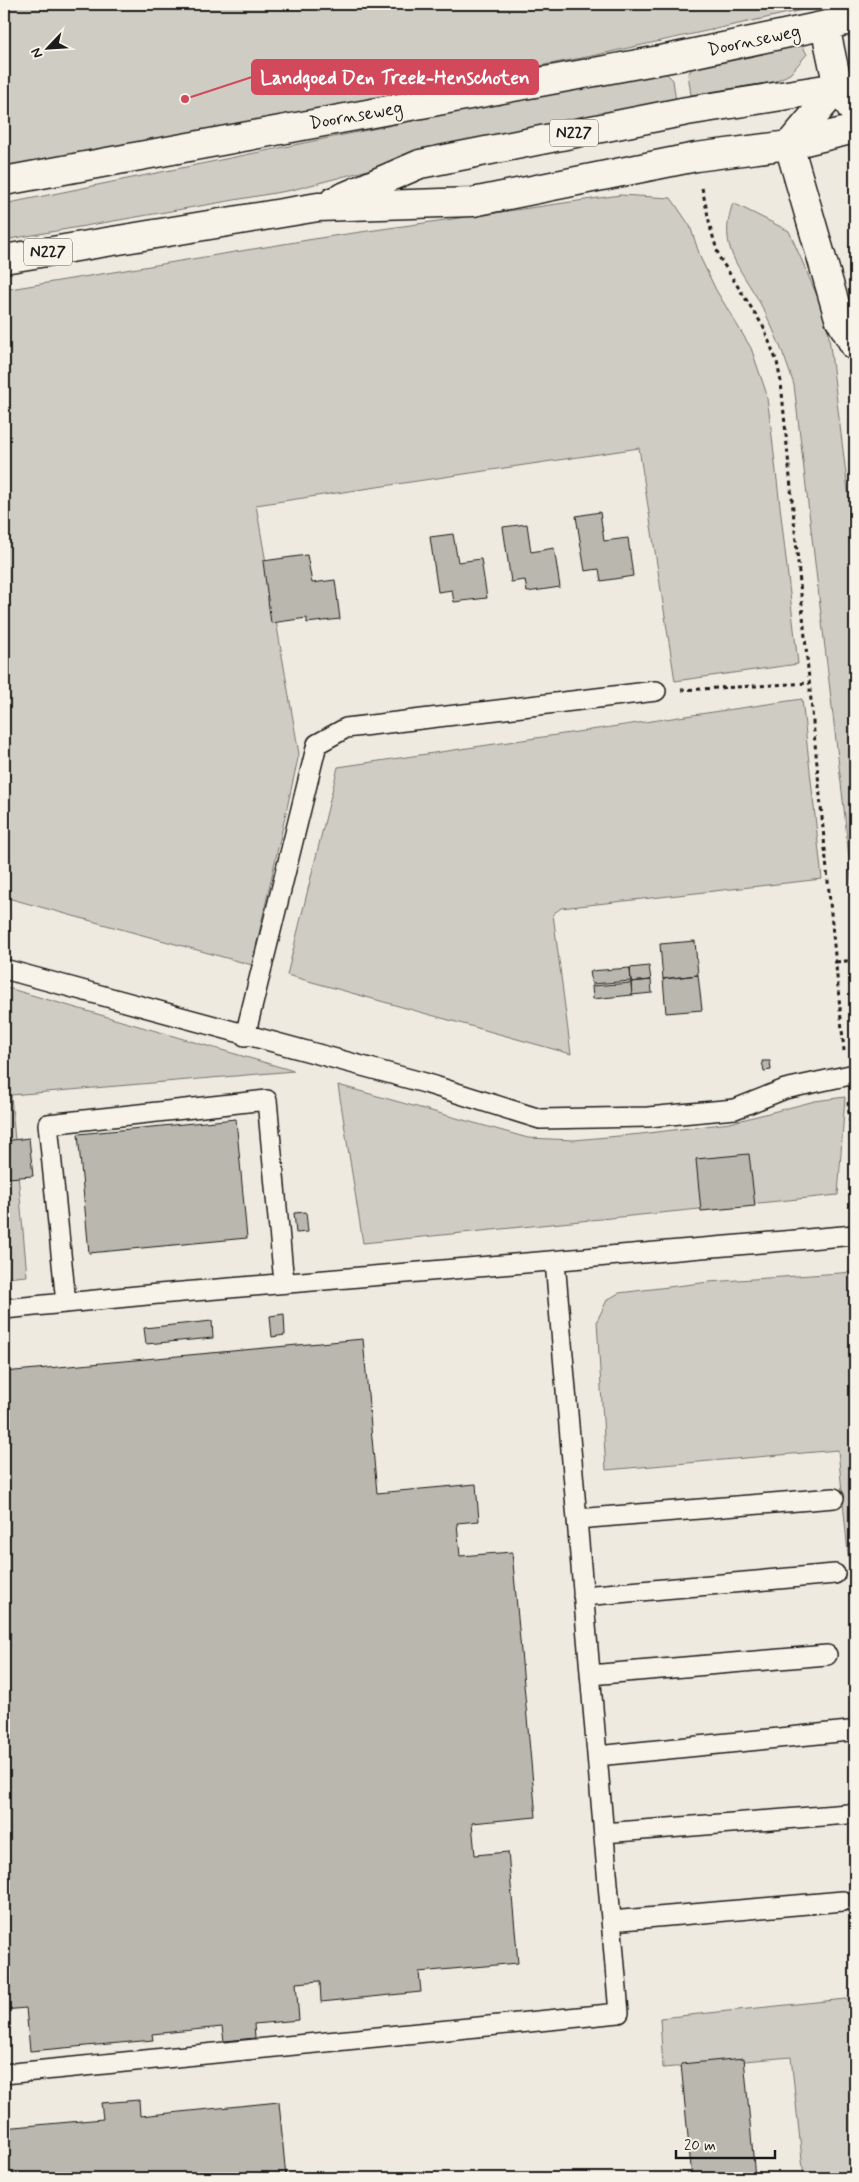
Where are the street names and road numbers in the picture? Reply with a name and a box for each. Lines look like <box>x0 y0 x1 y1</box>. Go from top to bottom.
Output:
street label: Doornseweg <box>705 19 803 64</box>
street label: Doornseweg <box>307 96 405 137</box>
road number: N227 <box>550 120 598 146</box>
road number: N227 <box>24 238 72 266</box>

